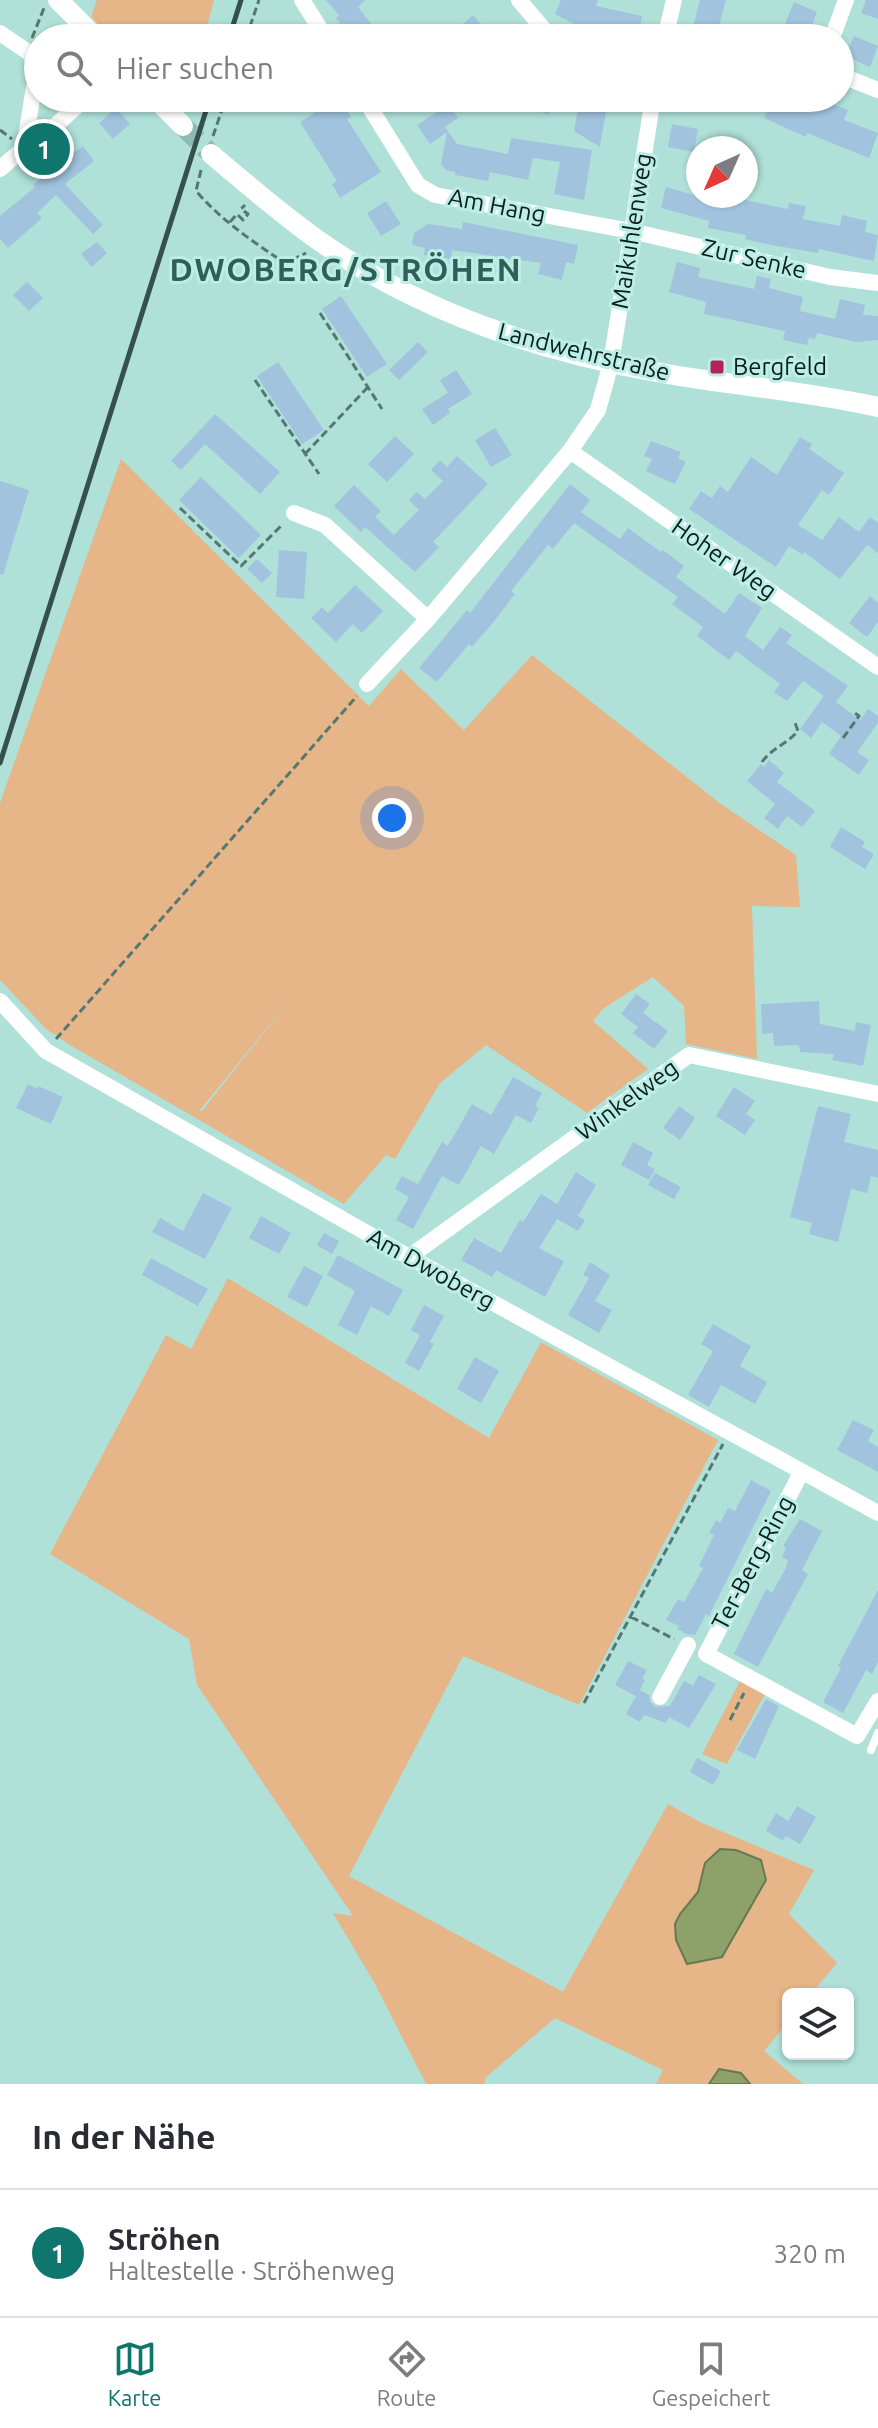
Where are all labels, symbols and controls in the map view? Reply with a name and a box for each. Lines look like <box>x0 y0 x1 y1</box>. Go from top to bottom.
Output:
search box <box>24 24 854 112</box>
icon: search <box>52 46 96 90</box>
text: Hier suchen <box>116 51 274 85</box>
pin: 1 <box>18 119 70 179</box>
north arrow <box>686 136 758 208</box>
street label: Maikuhlenweg <box>606 151 657 311</box>
street label: Am Hang <box>446 183 548 228</box>
street label: Zur Senke <box>699 233 809 284</box>
district label: DWOBERG/STRÖHEN <box>169 251 523 287</box>
street label: Landwehrstraße <box>495 317 673 386</box>
place label: Bergfeld <box>733 353 827 380</box>
marker: Bergfeld <box>708 358 726 376</box>
street label: Hoher Weg <box>667 513 782 604</box>
your location <box>372 798 412 838</box>
street label: Winkelweg <box>571 1054 683 1146</box>
street label: Am Dwoberg <box>363 1222 500 1315</box>
street label: Ter-Berg-Ring <box>706 1491 799 1634</box>
map controls <box>782 1988 854 2060</box>
button: layers <box>782 1988 854 2060</box>
text: In der Nähe <box>32 2117 215 2155</box>
text: Ströhen <box>108 2222 221 2256</box>
text: 1 <box>51 2239 65 2268</box>
text: 320 m <box>774 2239 846 2268</box>
text: Haltestelle · Ströhenweg <box>108 2256 395 2285</box>
tab: Karte <box>108 2337 161 2410</box>
tab: Route <box>377 2337 437 2410</box>
tab: Gespeichert <box>652 2337 770 2410</box>

